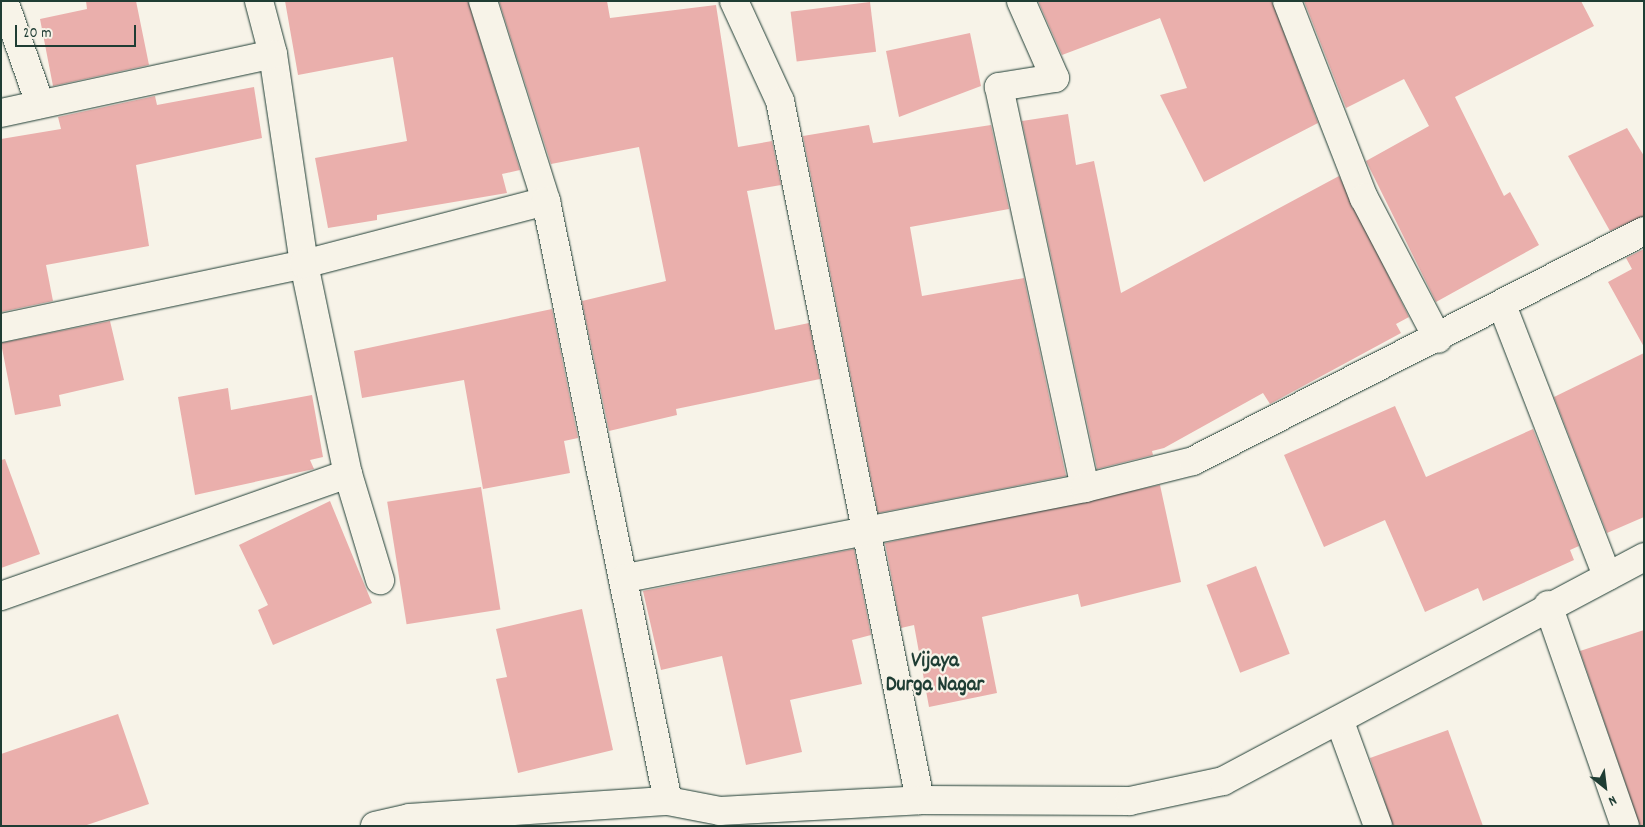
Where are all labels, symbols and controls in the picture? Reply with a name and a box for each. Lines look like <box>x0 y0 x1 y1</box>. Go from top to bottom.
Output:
scale bar <box>18 15 139 47</box>
text: 20 m <box>23 23 51 45</box>
district label: Vijaya Durga Nagar <box>886 649 984 699</box>
north arrow <box>1580 762 1630 812</box>
text: N <box>1604 790 1620 811</box>

